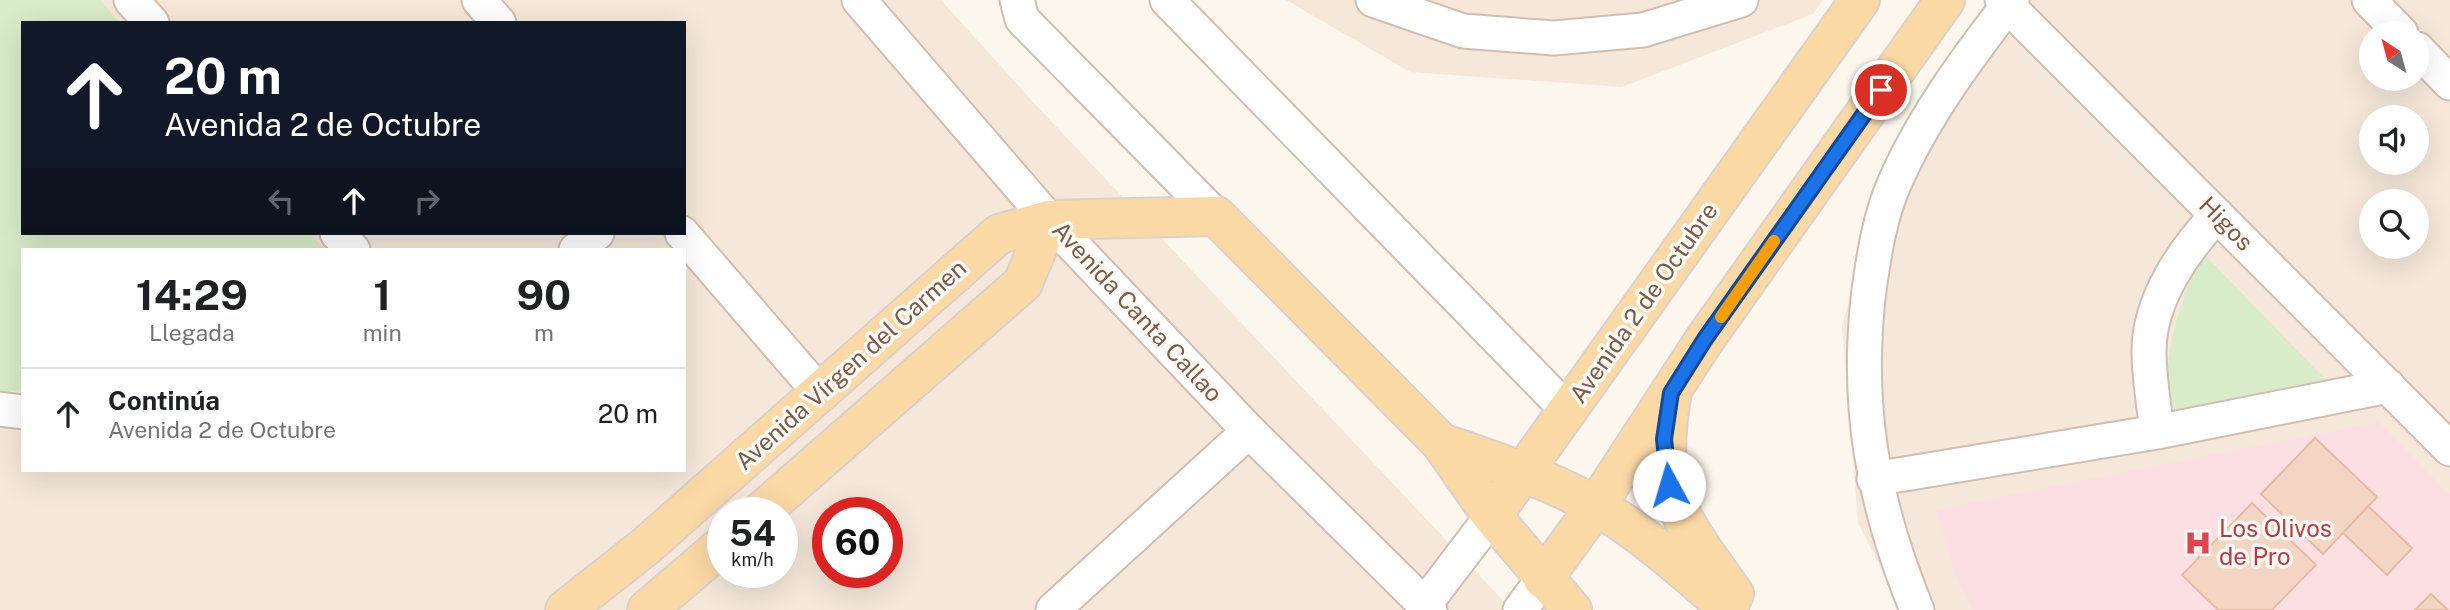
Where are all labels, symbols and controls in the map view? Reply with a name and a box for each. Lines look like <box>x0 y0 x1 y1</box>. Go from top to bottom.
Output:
north arrow <box>2359 21 2429 91</box>
map controls <box>2359 21 2429 259</box>
text: 20 m <box>164 47 282 105</box>
icon: ahead <box>49 49 140 140</box>
pin <box>1851 60 1911 120</box>
icon: arrive <box>1862 71 1900 109</box>
button: sound <box>2359 105 2429 175</box>
text: Avenida 2 de Octubre <box>164 106 481 143</box>
icon: left <box>262 182 300 220</box>
icon: ahead <box>335 182 373 220</box>
icon: right <box>408 182 446 220</box>
button: search <box>2359 189 2429 259</box>
street label: Higos <box>2194 191 2259 256</box>
street label: Avenida 2 de Octubre <box>1563 197 1723 408</box>
street label: Avenida Canta Callao <box>1047 215 1228 407</box>
street label: Avenida Vírgen del Carmen <box>729 253 971 475</box>
text: 14:29 <box>136 270 248 319</box>
text: 1 <box>373 270 391 319</box>
text: 90 <box>517 270 571 319</box>
text: Llegada <box>149 319 235 346</box>
text: min <box>363 319 402 346</box>
text: m <box>534 319 554 346</box>
text: Continúa <box>108 385 220 416</box>
icon: ahead <box>49 395 87 433</box>
text: 20 m <box>598 398 658 429</box>
text: Avenida 2 de Octubre <box>108 416 336 443</box>
position arrow <box>1632 448 1706 522</box>
speed limit sign: 60 <box>812 497 903 588</box>
text: 54 <box>729 513 776 554</box>
place label: Los Olivos de Pro <box>2219 514 2332 570</box>
hospital icon: Los Olivos de Pro <box>2183 528 2213 558</box>
text: km/h <box>731 549 774 570</box>

